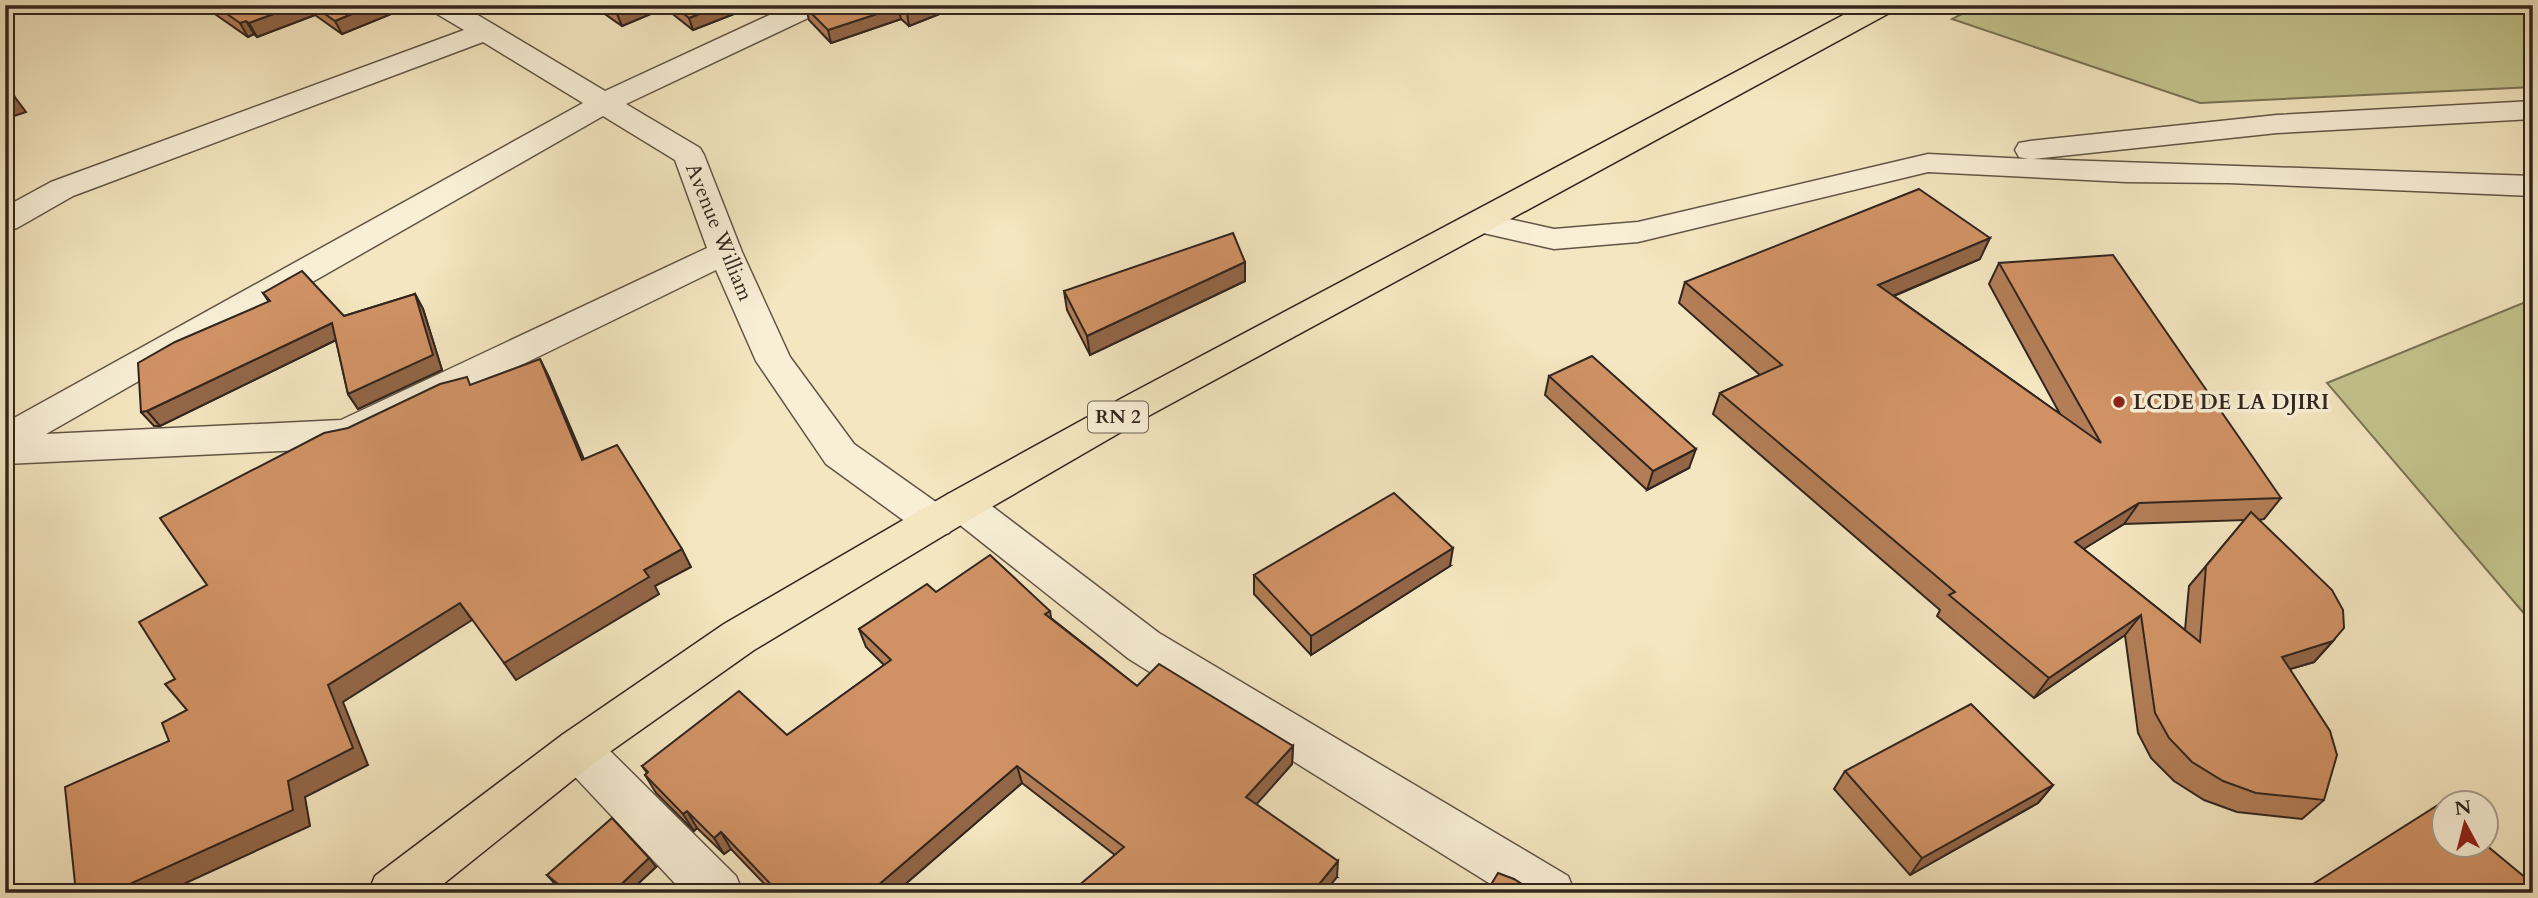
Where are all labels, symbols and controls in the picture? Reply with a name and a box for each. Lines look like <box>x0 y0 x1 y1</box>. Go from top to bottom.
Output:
street label: Avenue William <box>678 159 760 305</box>
place label: LCDE DE LA DJIRI <box>2133 388 2329 417</box>
marker: LCDE DE LA DJIRI <box>2111 394 2127 410</box>
road number: RN 2 <box>1088 402 1148 432</box>
north arrow <box>2430 790 2500 860</box>
text: N <box>2453 794 2473 822</box>

